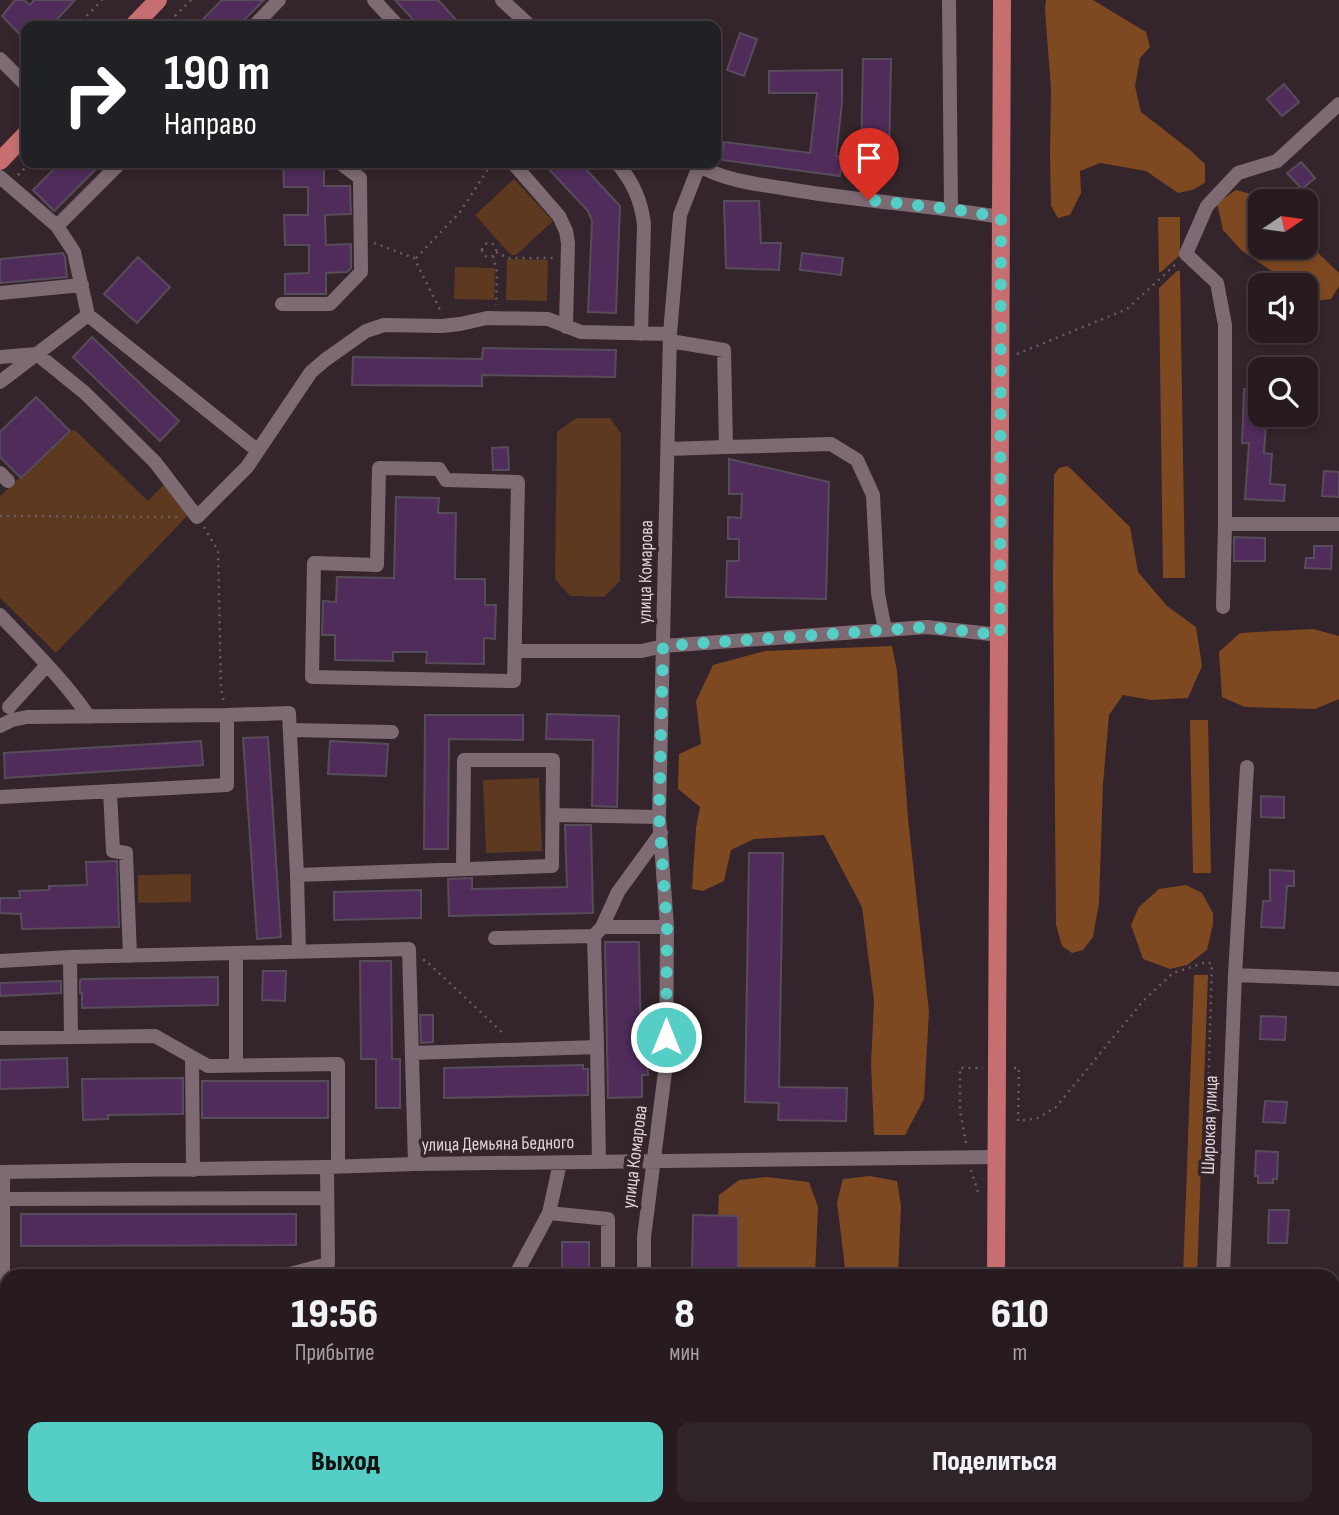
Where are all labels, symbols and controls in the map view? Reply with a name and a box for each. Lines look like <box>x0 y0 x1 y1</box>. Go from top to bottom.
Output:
text: 190 m <box>164 45 270 104</box>
icon: right <box>49 49 140 140</box>
text: Направо <box>164 105 257 144</box>
pin <box>839 128 899 200</box>
icon: arrive <box>850 139 888 177</box>
north arrow <box>1248 189 1318 259</box>
map controls <box>1248 189 1318 427</box>
button: sound <box>1248 273 1318 343</box>
button: search <box>1248 357 1318 427</box>
street label: улица Комарова <box>634 520 658 624</box>
position arrow <box>629 1000 703 1074</box>
street label: Широкая улица <box>1197 1075 1223 1175</box>
street label: улица Комарова <box>617 1104 653 1210</box>
street label: улица Демьяна Бедного <box>421 1131 575 1157</box>
text: 19:56 <box>291 1289 378 1340</box>
text: 8 <box>674 1289 695 1340</box>
text: 610 <box>991 1289 1049 1340</box>
text: Прибытие <box>295 1339 374 1367</box>
text: мин <box>669 1339 700 1367</box>
text: m <box>1012 1339 1027 1367</box>
button: Выход <box>28 1422 663 1502</box>
button: Поделиться <box>677 1422 1312 1502</box>

